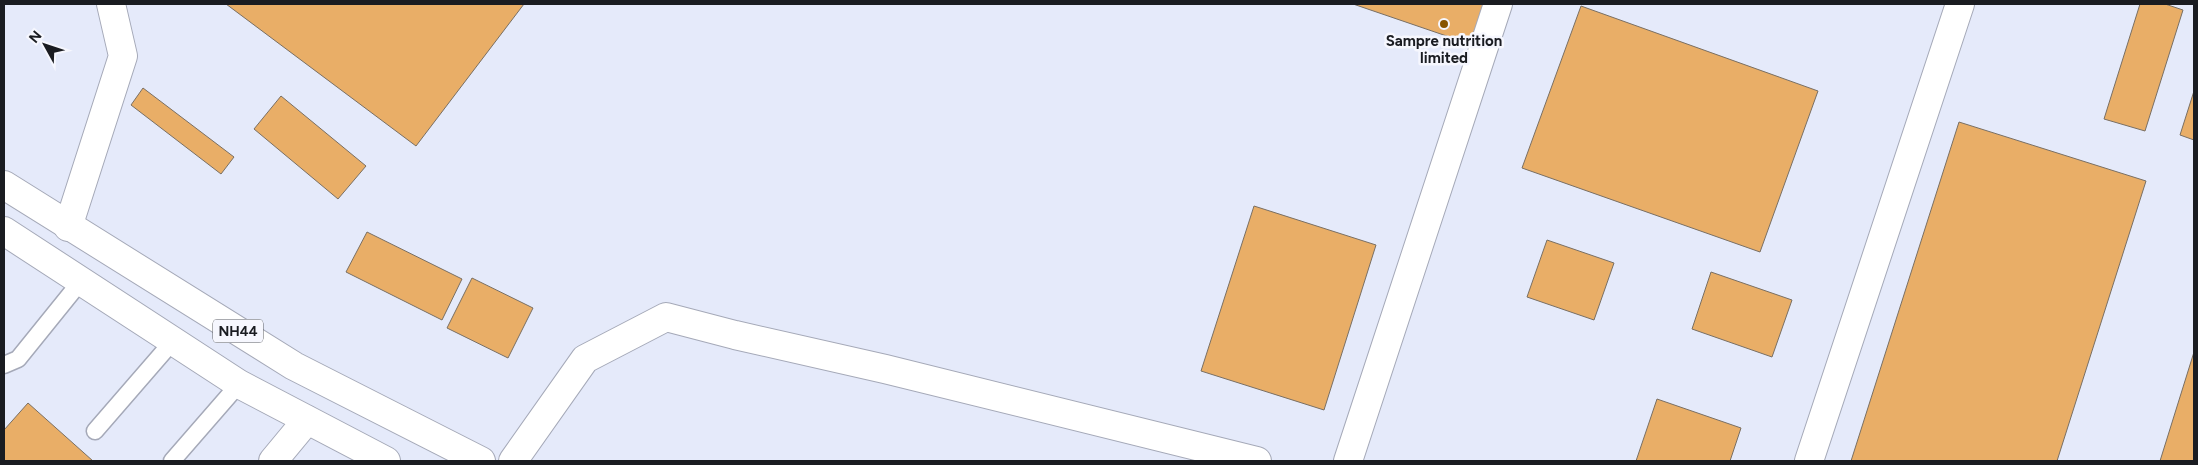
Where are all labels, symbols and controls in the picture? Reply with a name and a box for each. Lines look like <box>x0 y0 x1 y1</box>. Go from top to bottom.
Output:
marker: Sampre nutrition limited <box>1438 18 1450 30</box>
north arrow <box>20 20 70 70</box>
text: N <box>25 27 45 47</box>
place label: Sampre nutrition limited <box>1386 32 1502 67</box>
road number: NH44 <box>213 320 263 342</box>

